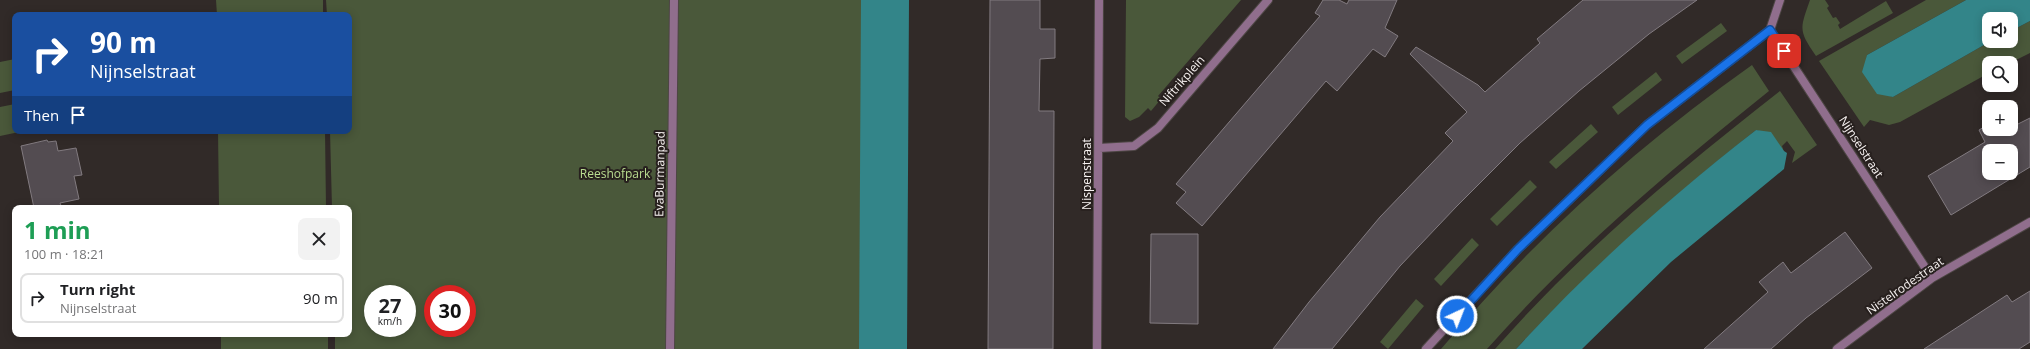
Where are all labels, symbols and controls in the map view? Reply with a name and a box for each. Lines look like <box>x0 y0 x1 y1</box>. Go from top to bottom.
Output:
map controls <box>1982 12 2018 180</box>
button: sound <box>1982 12 2018 48</box>
text: 90 m <box>90 23 157 61</box>
icon: right <box>24 28 76 80</box>
pin <box>1767 34 1801 68</box>
icon: arrive <box>1773 40 1795 62</box>
street label: Niftrikplein <box>1155 52 1208 110</box>
button: search <box>1982 56 2018 92</box>
text: Nijnselstraat <box>90 59 196 83</box>
button: + <box>1982 100 2018 136</box>
icon: arrive <box>67 104 89 126</box>
text: Then <box>24 105 59 125</box>
street label: Nijnselstraat <box>1835 113 1888 181</box>
street label: EvaBurmanpad <box>650 131 669 217</box>
street label: Nispenstraat <box>1078 138 1095 210</box>
button: − <box>1982 144 2018 180</box>
park label: Reeshofpark <box>580 165 651 182</box>
text: 1 min <box>24 213 91 246</box>
button: close <box>298 218 340 260</box>
text: 100 m · 18:21 <box>24 245 105 263</box>
street label: Nistelrodestraat <box>1863 253 1947 319</box>
text: Turn right <box>60 279 135 299</box>
speed limit sign: 30 <box>424 285 476 337</box>
icon: right <box>26 287 48 309</box>
text: 90 m <box>303 288 338 308</box>
text: 27 <box>379 292 401 319</box>
position arrow <box>1436 295 1478 337</box>
text: Nijnselstraat <box>60 299 136 317</box>
text: km/h <box>378 314 402 328</box>

